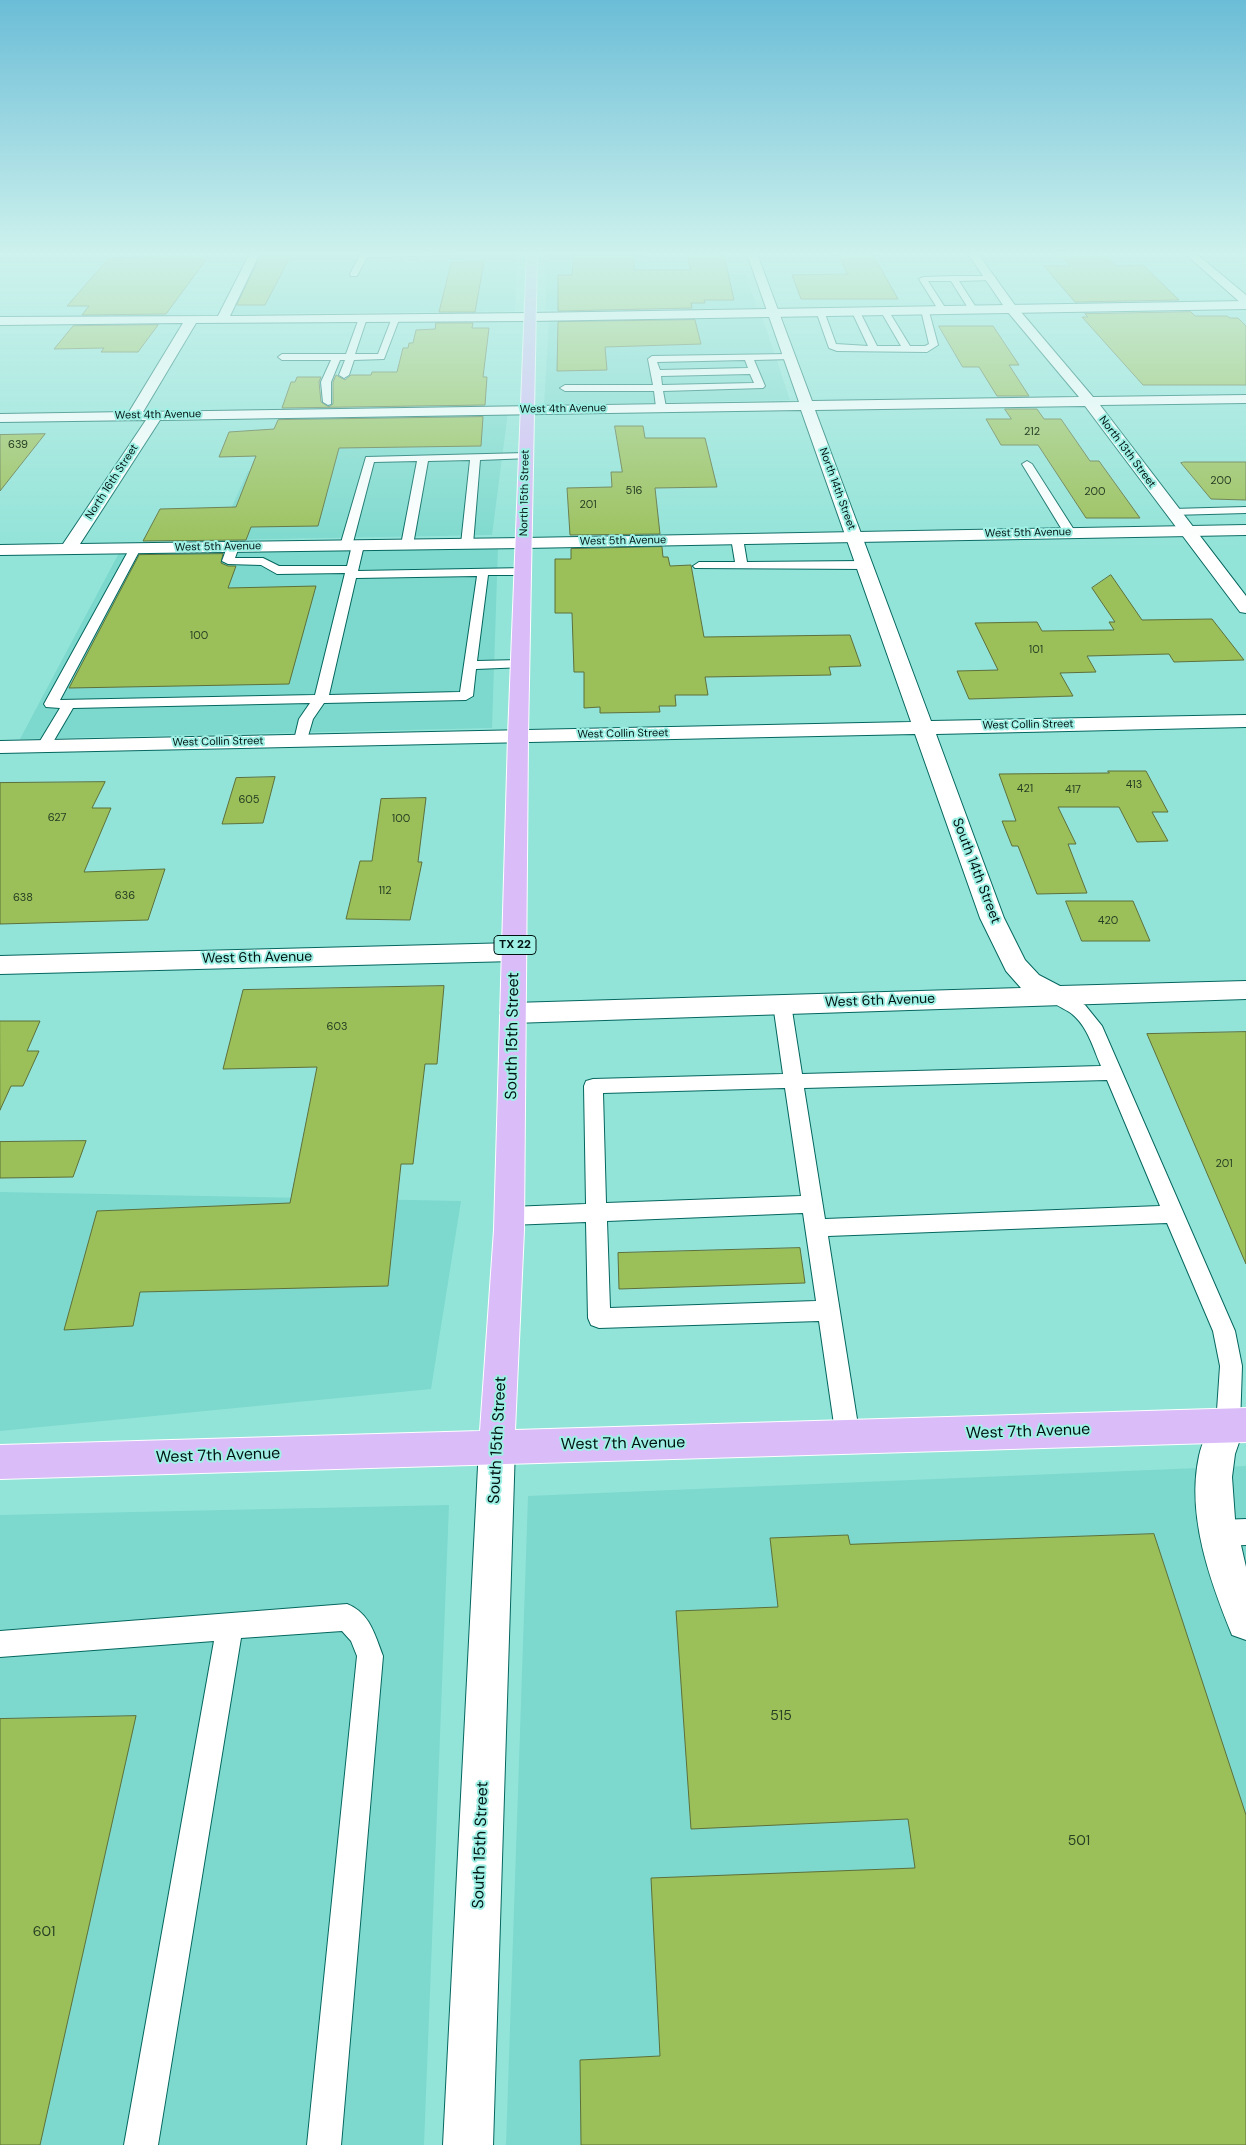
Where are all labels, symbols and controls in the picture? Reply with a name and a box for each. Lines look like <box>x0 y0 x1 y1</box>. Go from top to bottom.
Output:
street label: West 4th Avenue <box>520 402 606 416</box>
street label: West 4th Avenue <box>115 408 201 422</box>
street label: North 13th Street <box>1096 414 1158 490</box>
house number: 212 <box>1024 425 1040 439</box>
house number: 639 <box>8 438 28 452</box>
street label: North 16th Street <box>83 442 141 522</box>
street label: North 14th Street <box>816 446 858 532</box>
street label: North 15th Street <box>518 450 532 536</box>
house number: 200 <box>1210 474 1232 488</box>
house number: 516 <box>625 484 643 498</box>
house number: 200 <box>1084 485 1106 499</box>
house number: 201 <box>579 498 597 512</box>
street label: West 5th Avenue <box>985 526 1071 540</box>
street label: West 5th Avenue <box>580 534 666 548</box>
street label: West 5th Avenue <box>175 540 261 554</box>
house number: 100 <box>190 629 208 643</box>
house number: 101 <box>1029 643 1043 657</box>
street label: West Collin Street <box>982 718 1074 732</box>
street label: West Collin Street <box>577 727 669 741</box>
street label: West Collin Street <box>172 735 264 749</box>
house number: 413 <box>1126 778 1142 792</box>
house number: 421 <box>1017 782 1033 796</box>
house number: 417 <box>1065 783 1081 797</box>
house number: 605 <box>238 793 260 807</box>
house number: 627 <box>48 811 66 825</box>
house number: 100 <box>392 812 410 826</box>
street label: South 14th Street <box>948 816 1004 926</box>
house number: 112 <box>378 884 392 898</box>
house number: 636 <box>115 889 135 903</box>
house number: 638 <box>13 891 33 905</box>
house number: 420 <box>1098 914 1118 928</box>
road number: TX 22 <box>494 936 536 954</box>
street label: West 6th Avenue <box>202 949 312 967</box>
street label: South 15th Street <box>502 972 524 1100</box>
street label: West 6th Avenue <box>825 991 935 1011</box>
house number: 603 <box>327 1020 347 1034</box>
house number: 201 <box>1215 1157 1233 1171</box>
street label: South 15th Street <box>485 1376 511 1504</box>
street label: West 7th Avenue <box>965 1420 1091 1444</box>
street label: West 7th Avenue <box>561 1433 685 1455</box>
street label: West 7th Avenue <box>155 1444 281 1468</box>
house number: 515 <box>770 1708 792 1724</box>
street label: South 15th Street <box>469 1781 493 1909</box>
house number: 501 <box>1068 1833 1090 1849</box>
house number: 601 <box>33 1924 55 1940</box>

